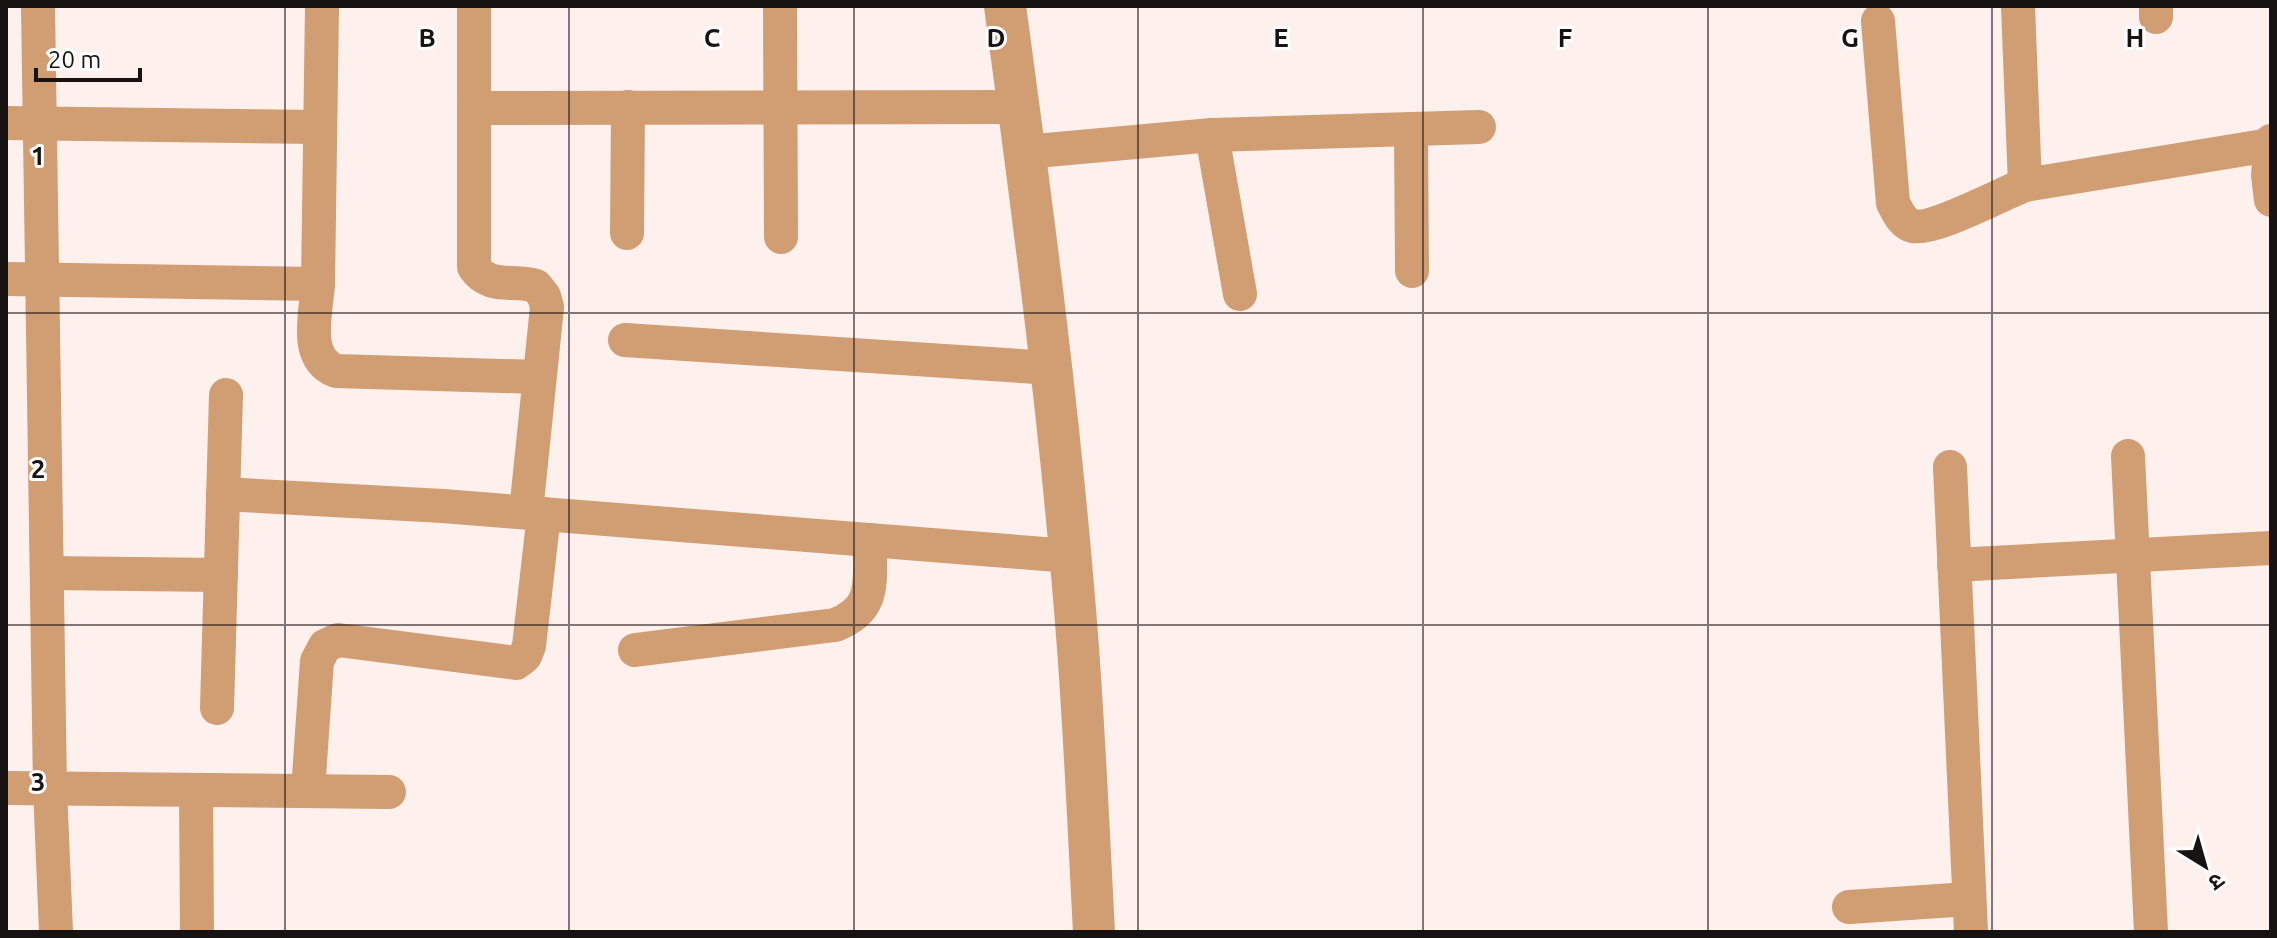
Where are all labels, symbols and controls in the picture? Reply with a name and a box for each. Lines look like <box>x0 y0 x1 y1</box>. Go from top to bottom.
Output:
text: B <box>418 23 436 52</box>
text: C <box>704 23 721 52</box>
text: D <box>987 23 1005 52</box>
text: E <box>1273 23 1289 52</box>
text: F <box>1558 23 1572 52</box>
text: G <box>1841 23 1859 52</box>
text: H <box>2126 23 2144 52</box>
scale bar <box>36 32 140 82</box>
text: 20 m <box>48 46 101 73</box>
text: 1 <box>31 141 45 170</box>
text: 2 <box>31 454 45 483</box>
text: 3 <box>31 767 45 796</box>
north arrow <box>2165 826 2245 906</box>
text: उ <box>2204 869 2230 897</box>

